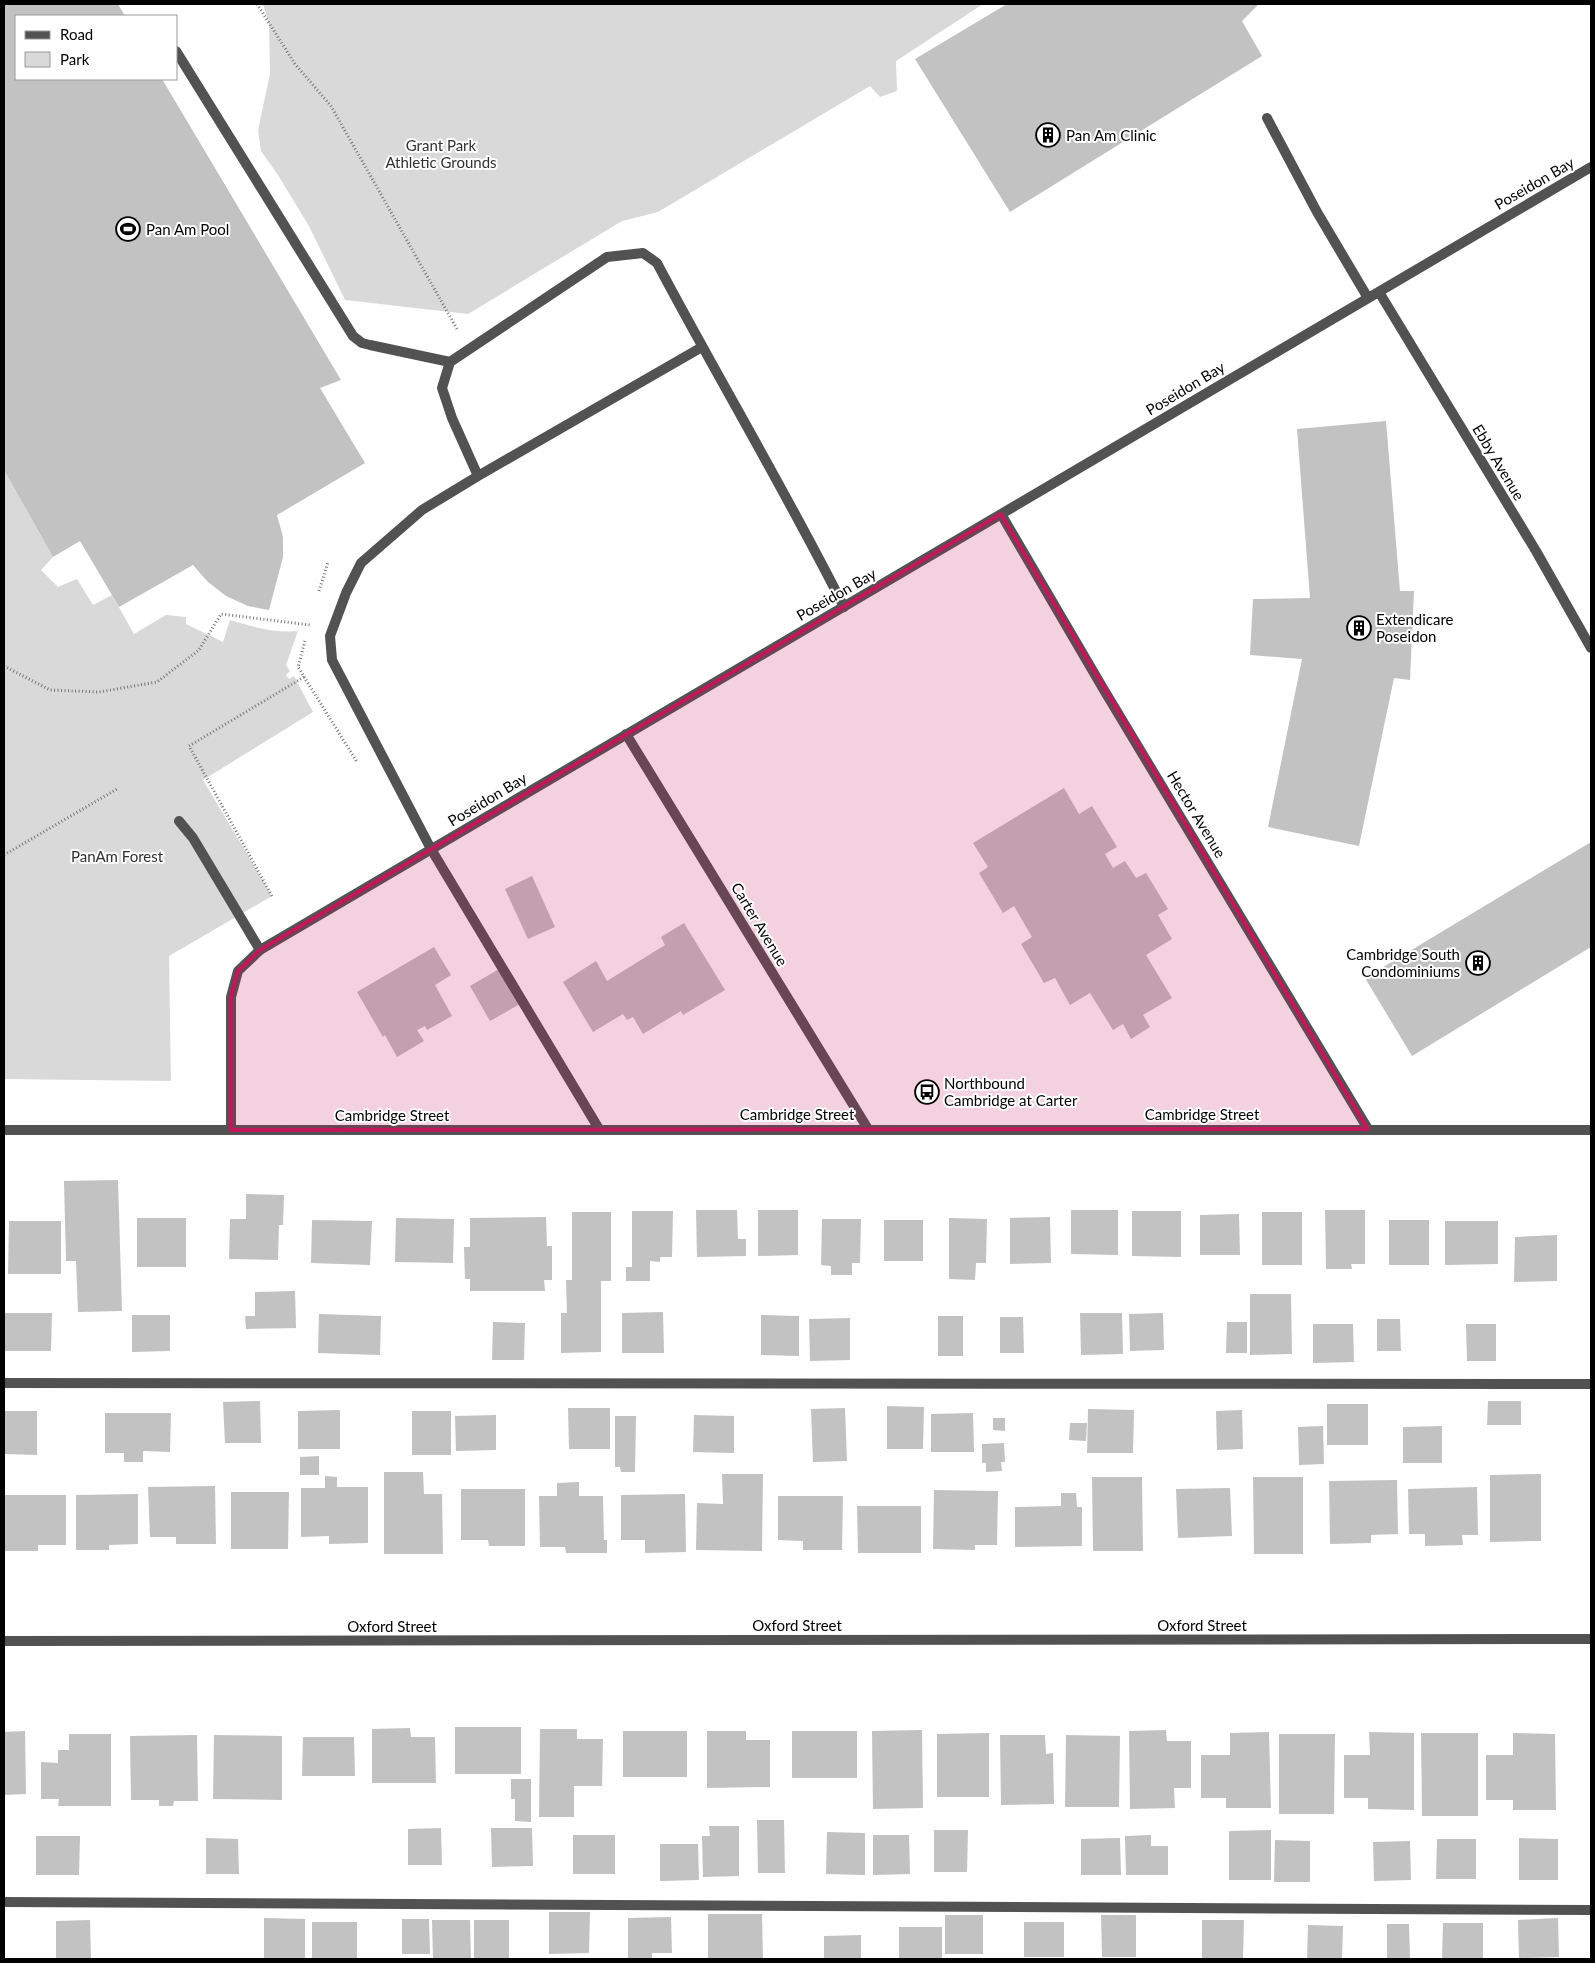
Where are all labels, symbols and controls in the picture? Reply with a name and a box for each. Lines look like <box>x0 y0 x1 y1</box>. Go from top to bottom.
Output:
legend <box>15 15 178 80</box>
text: Road <box>60 25 93 43</box>
text: Park <box>60 50 90 68</box>
building icon: Pan Am Clinic <box>1035 122 1061 148</box>
place label: Pan Am Clinic <box>1066 126 1157 144</box>
park label: Grant Park Athletic Grounds <box>385 136 497 171</box>
street label: Poseidon Bay <box>1491 153 1577 213</box>
sports icon: Pan Am Pool <box>115 216 141 242</box>
place label: Pan Am Pool <box>146 220 229 238</box>
street label: Poseidon Bay <box>1142 357 1228 419</box>
street label: Ebby Avenue <box>1469 421 1529 503</box>
street label: Poseidon Bay <box>793 564 879 624</box>
place label: Extendicare Poseidon <box>1376 610 1454 645</box>
building icon: Extendicare Poseidon <box>1346 615 1372 641</box>
street label: Hector Avenue <box>1164 767 1230 861</box>
street label: Poseidon Bay <box>444 768 530 830</box>
park label: PanAm Forest <box>71 847 164 865</box>
street label: Carter Avenue <box>728 879 792 969</box>
place label: Cambridge South Condominiums <box>1346 945 1460 980</box>
building icon: Cambridge South Condominiums <box>1465 950 1491 976</box>
place label: Northbound Cambridge at Carter <box>944 1074 1078 1109</box>
bus stop icon: Northbound Cambridge at Carter <box>914 1079 940 1105</box>
street label: Cambridge Street <box>740 1105 855 1123</box>
street label: Cambridge Street <box>1145 1105 1260 1123</box>
street label: Cambridge Street <box>335 1106 450 1124</box>
street label: Oxford Street <box>752 1616 842 1634</box>
street label: Oxford Street <box>1157 1616 1247 1634</box>
street label: Oxford Street <box>347 1617 437 1635</box>

